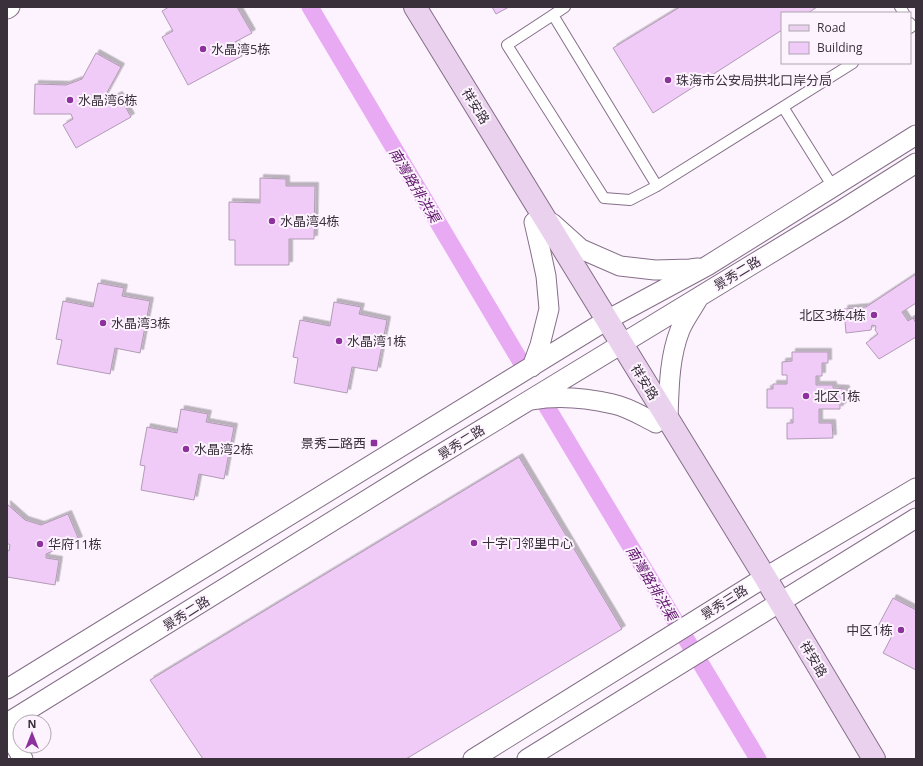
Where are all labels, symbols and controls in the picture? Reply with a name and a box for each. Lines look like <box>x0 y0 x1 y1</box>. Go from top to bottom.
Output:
legend <box>781 12 911 64</box>
text: Road <box>817 19 846 36</box>
text: Building <box>817 39 863 56</box>
place label: 水晶湾5栋 <box>211 40 270 58</box>
marker: 水晶湾5栋 <box>198 44 208 54</box>
place label: 珠海市公安局拱北口岸分局 <box>676 71 832 89</box>
marker: 珠海市公安局拱北口岸分局 <box>663 75 673 85</box>
street label: 祥安路 <box>458 85 494 127</box>
place label: 水晶湾6栋 <box>78 91 137 109</box>
marker: 水晶湾6栋 <box>65 95 75 105</box>
water label: 南灣路排洪渠 <box>385 144 446 228</box>
place label: 水晶湾4栋 <box>280 212 339 230</box>
marker: 水晶湾4栋 <box>267 216 277 226</box>
street label: 景秀二路 <box>710 252 764 294</box>
place label: 北区3栋4栋 <box>799 306 866 324</box>
marker: 北区3栋4栋 <box>869 310 879 320</box>
place label: 水晶湾3栋 <box>111 314 170 332</box>
marker: 水晶湾3栋 <box>98 318 108 328</box>
place label: 水晶湾1栋 <box>347 332 406 350</box>
marker: 水晶湾1栋 <box>334 336 344 346</box>
street label: 祥安路 <box>627 361 663 403</box>
place label: 北区1栋 <box>814 387 860 405</box>
marker: 北区1栋 <box>801 391 811 401</box>
street label: 景秀二路 <box>434 421 488 463</box>
place label: 景秀二路西 <box>301 434 366 452</box>
marker: 景秀二路西 <box>369 438 379 448</box>
place label: 水晶湾2栋 <box>194 440 253 458</box>
marker: 水晶湾2栋 <box>181 444 191 454</box>
place label: 十字门邻里中心 <box>482 534 573 552</box>
place label: 华府11栋 <box>48 535 102 553</box>
marker: 十字门邻里中心 <box>469 538 479 548</box>
marker: 华府11栋 <box>35 539 45 549</box>
water label: 南灣路排洪渠 <box>622 542 683 626</box>
street label: 景秀三路 <box>697 581 751 623</box>
street label: 景秀二路 <box>159 592 213 634</box>
place label: 中区1栋 <box>847 621 893 639</box>
marker: 中区1栋 <box>896 625 906 635</box>
street label: 祥安路 <box>796 638 832 680</box>
north arrow <box>12 714 52 754</box>
text: N <box>28 716 36 731</box>

